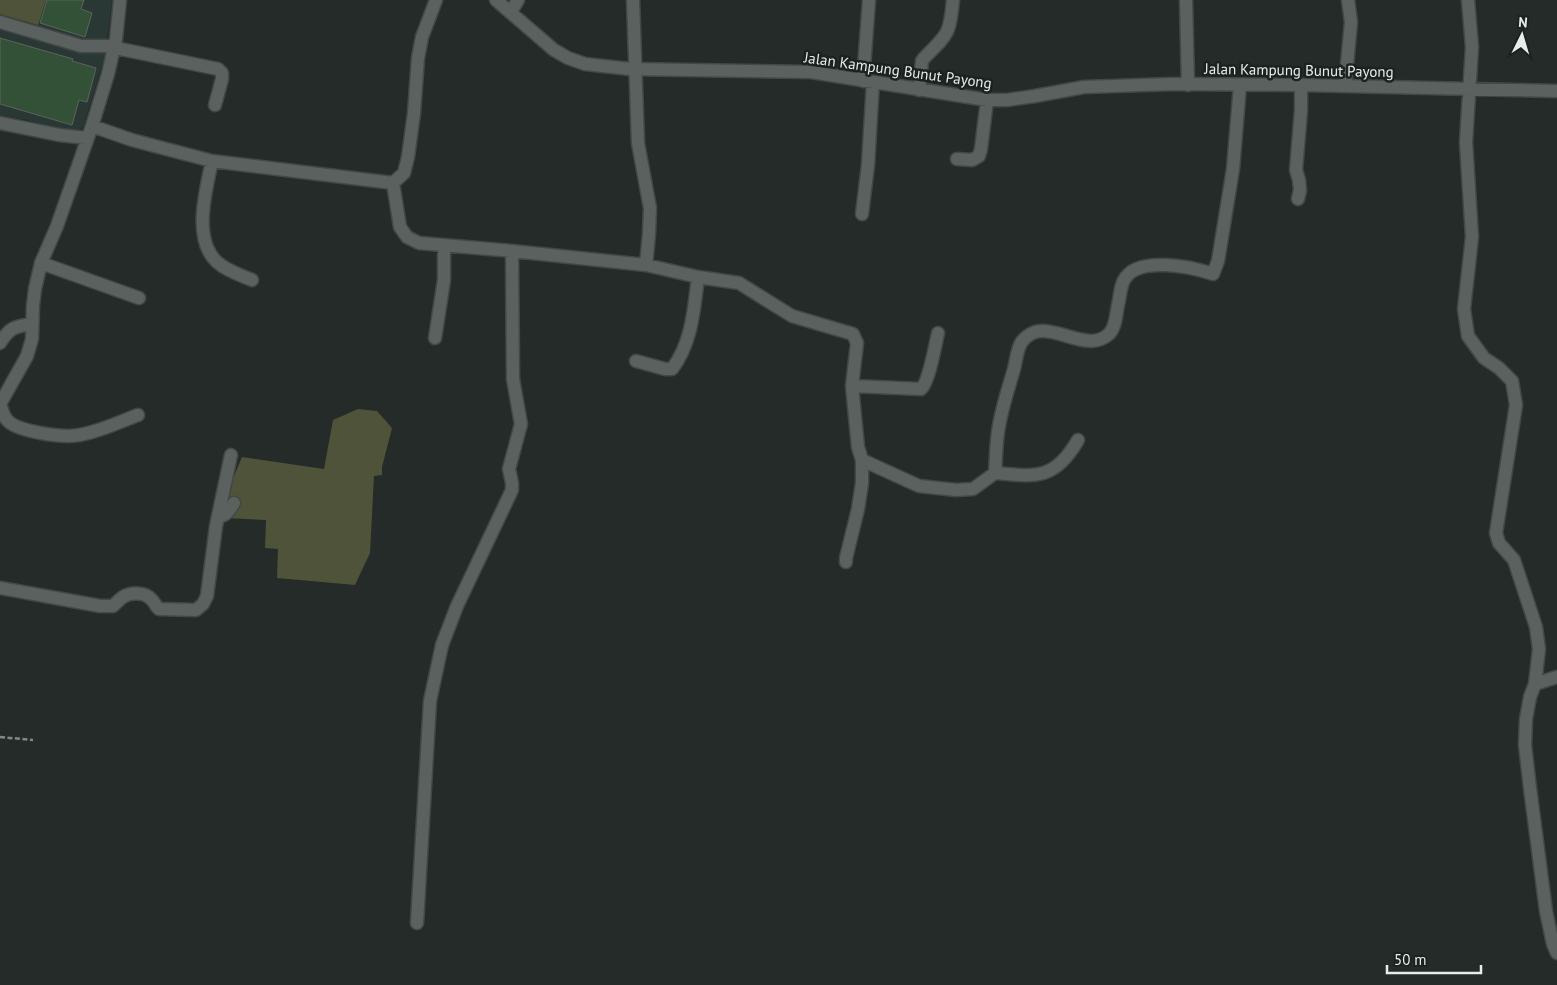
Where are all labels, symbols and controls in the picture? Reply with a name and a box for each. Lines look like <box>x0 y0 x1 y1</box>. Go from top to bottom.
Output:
north arrow <box>1497 10 1547 60</box>
text: N <box>1518 13 1529 31</box>
street label: Jalan Kampung Bunut Payong <box>802 47 993 93</box>
street label: Jalan Kampung Bunut Payong <box>1203 59 1394 81</box>
scale bar <box>1387 942 1481 974</box>
text: 50 m <box>1394 950 1427 969</box>

